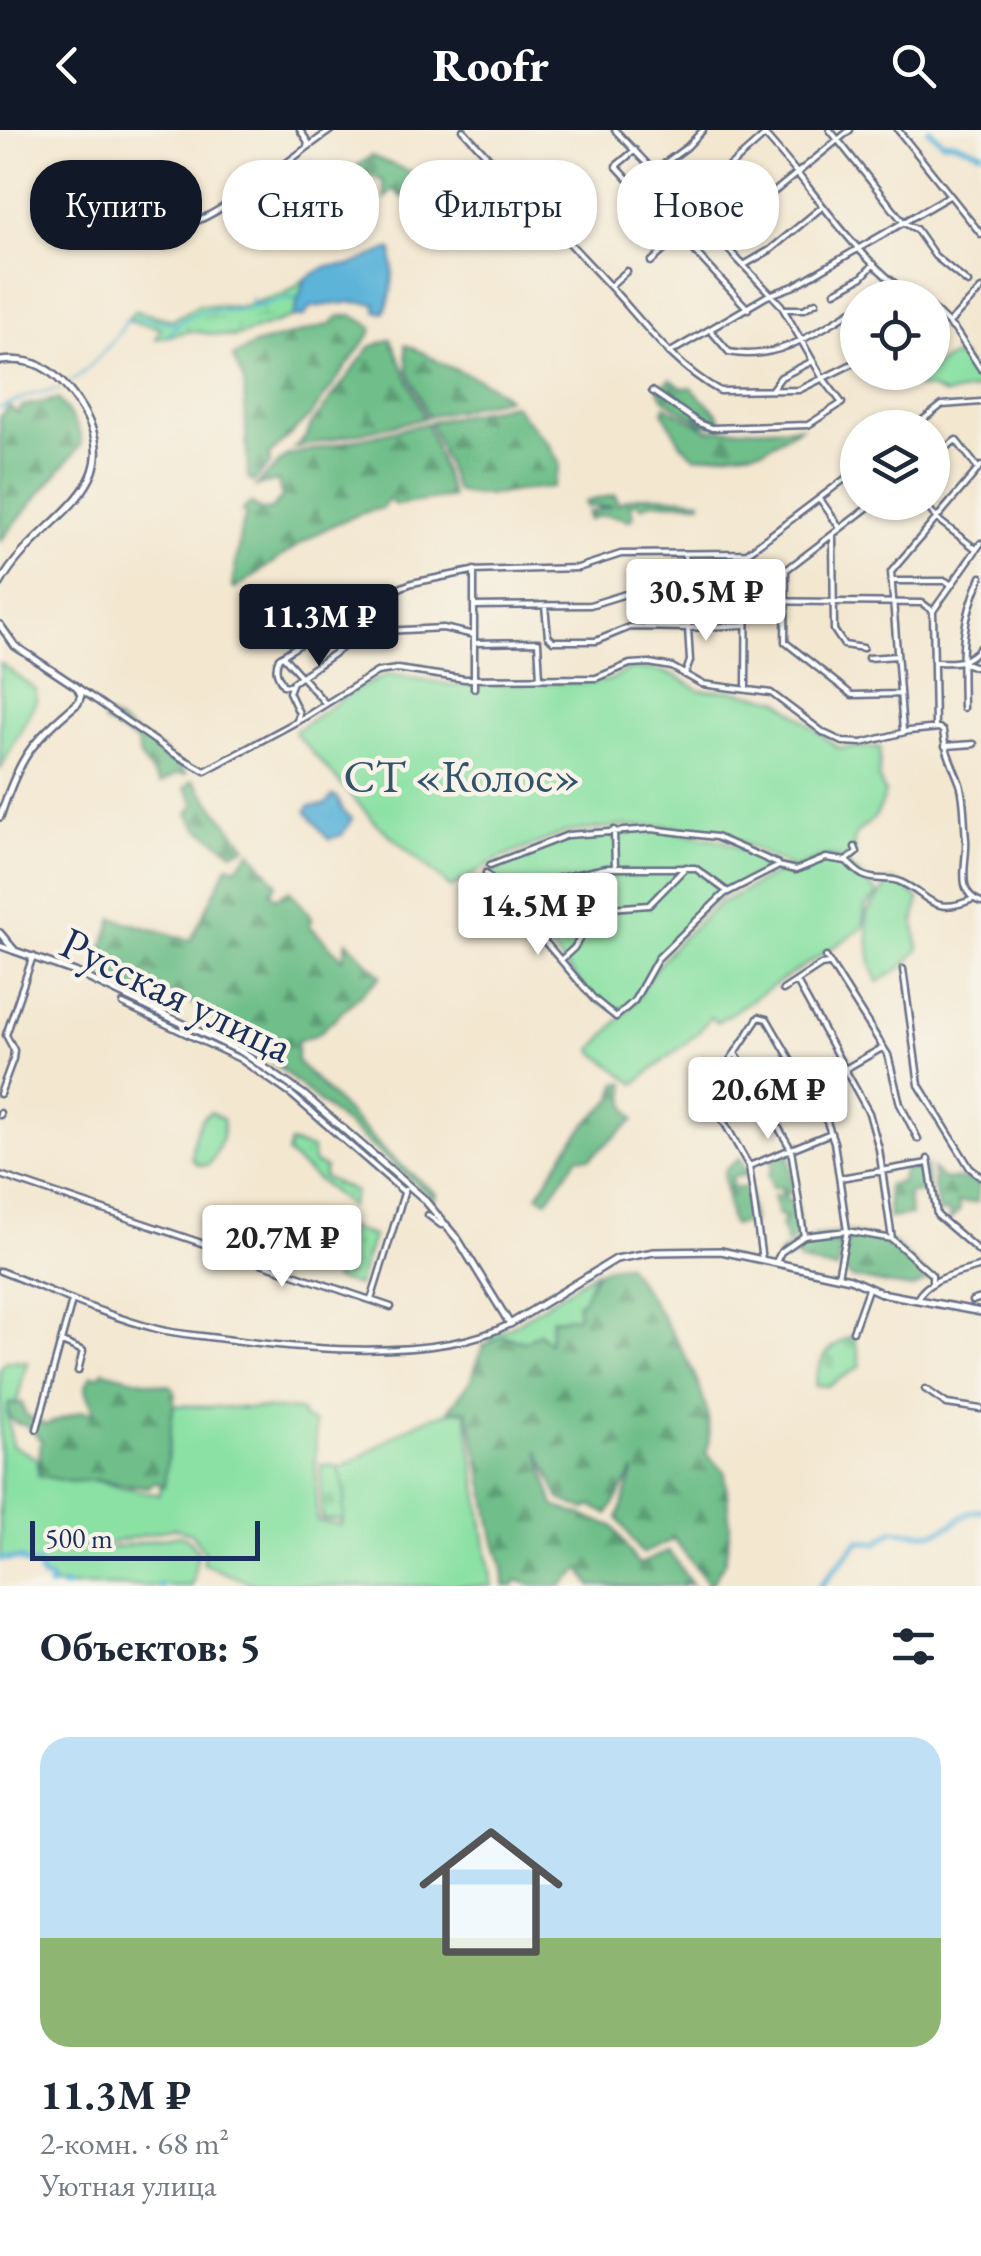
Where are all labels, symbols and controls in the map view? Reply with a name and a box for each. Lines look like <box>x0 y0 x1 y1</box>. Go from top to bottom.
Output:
text: Roofr <box>432 36 549 94</box>
icon: back <box>40 38 95 93</box>
icon: search <box>886 38 941 93</box>
chip: Купить <box>30 160 202 250</box>
chip: Снять <box>222 160 379 250</box>
chip: Фильтры <box>399 160 597 250</box>
chip: Новое <box>617 160 779 250</box>
map controls <box>840 280 950 520</box>
button: locate <box>840 280 950 390</box>
button: layers <box>840 410 950 520</box>
pin: 30.5M ₽ <box>614 559 798 644</box>
text: 30.5M ₽ <box>648 570 764 612</box>
pin: 11.3M ₽ <box>227 584 411 669</box>
text: 11.3M ₽ <box>261 595 377 637</box>
park label: СТ «Колос» <box>344 747 580 805</box>
pin: 14.5M ₽ <box>446 873 630 958</box>
text: 14.5M ₽ <box>480 884 596 926</box>
street label: Русская улица <box>51 913 303 1075</box>
pin: 20.6M ₽ <box>676 1057 860 1142</box>
text: 20.6M ₽ <box>710 1068 826 1110</box>
pin: 20.7M ₽ <box>190 1205 374 1290</box>
text: 20.7M ₽ <box>224 1216 340 1258</box>
scale bar <box>30 1516 260 1560</box>
text: 500 m <box>45 1520 113 1556</box>
text: Объектов: 5 <box>40 1619 261 1674</box>
icon: filters <box>886 1619 941 1674</box>
icon: home <box>401 1802 581 1982</box>
text: 11.3M ₽ <box>40 2067 191 2122</box>
text: 2-комн. · 68 m² <box>40 2122 229 2164</box>
text: Уютная улица <box>40 2164 217 2206</box>

